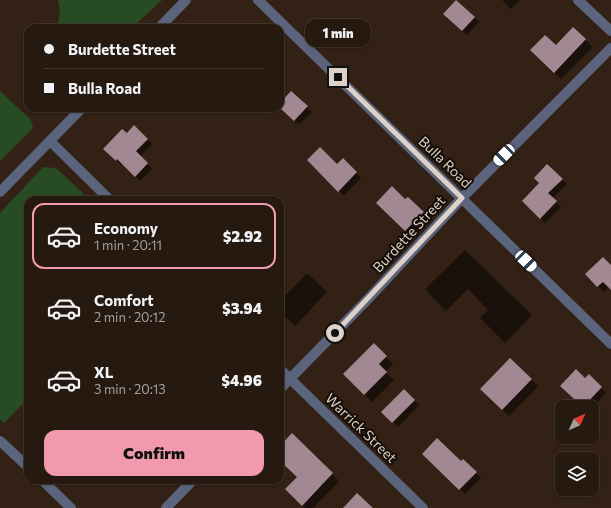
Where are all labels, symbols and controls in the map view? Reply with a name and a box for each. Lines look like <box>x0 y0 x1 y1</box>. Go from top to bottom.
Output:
callout: 1 min <box>305 19 371 47</box>
text: 1 min <box>322 25 354 41</box>
text: Burdette Street <box>68 40 176 58</box>
route end <box>329 68 347 86</box>
text: Bulla Road <box>68 79 141 97</box>
street label: Bulla Road <box>415 132 475 191</box>
car <box>491 142 517 168</box>
street label: Burdette Street <box>369 192 449 276</box>
icon: car <box>46 218 82 254</box>
text: Economy <box>94 219 158 237</box>
text: $2.92 <box>223 227 262 245</box>
text: 1 min · 20:11 <box>94 237 162 253</box>
car <box>513 248 539 274</box>
icon: car <box>46 290 82 326</box>
text: Comfort <box>94 291 154 309</box>
text: $3.94 <box>222 299 262 317</box>
text: 2 min · 20:12 <box>94 309 165 325</box>
route start <box>326 324 344 342</box>
icon: car <box>46 362 82 398</box>
text: XL <box>94 363 113 381</box>
text: $4.96 <box>221 371 262 389</box>
text: 3 min · 20:13 <box>94 381 166 397</box>
street label: Warrick Street <box>322 389 401 466</box>
north arrow <box>555 400 599 444</box>
map controls <box>555 400 599 496</box>
button: Confirm <box>44 430 264 476</box>
button: layers <box>555 452 599 496</box>

